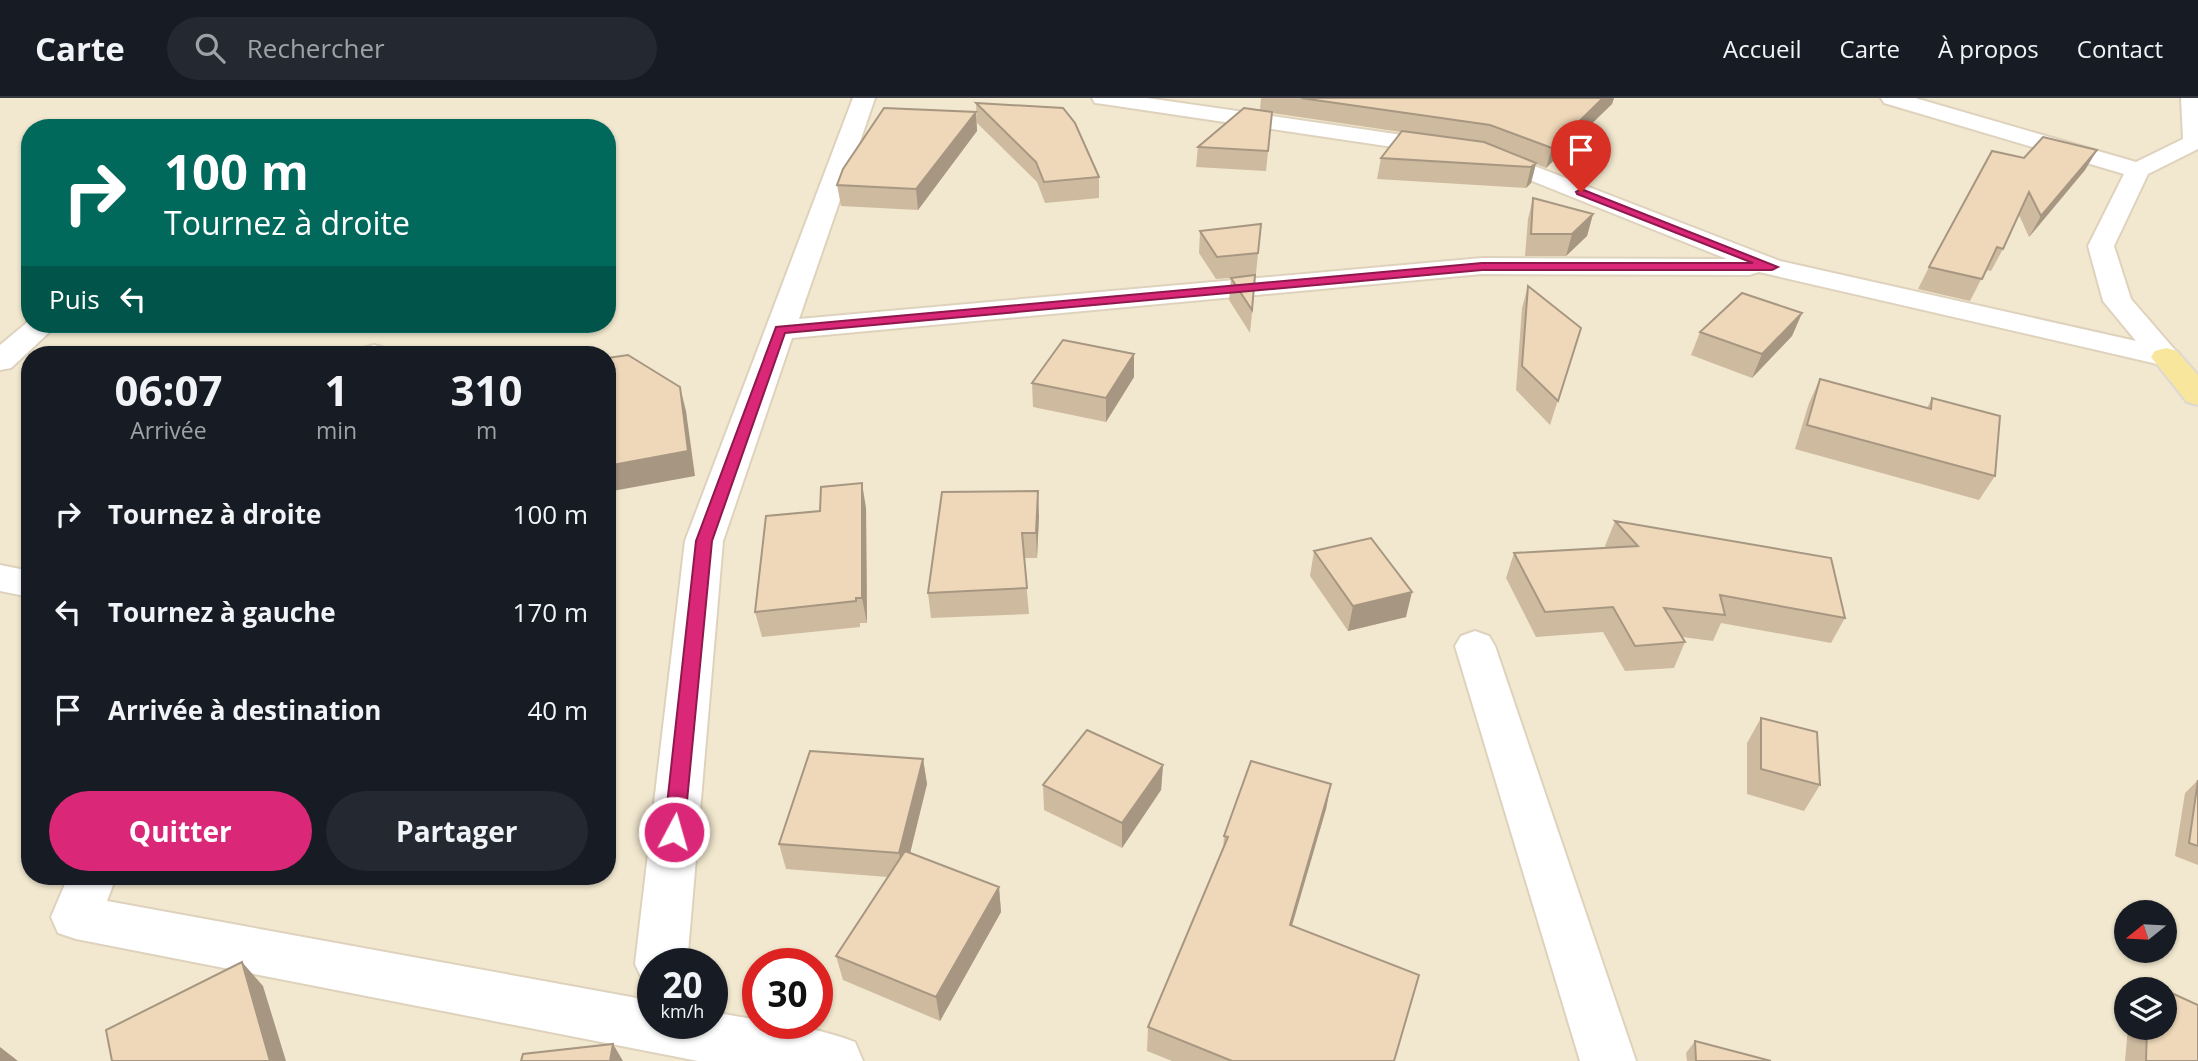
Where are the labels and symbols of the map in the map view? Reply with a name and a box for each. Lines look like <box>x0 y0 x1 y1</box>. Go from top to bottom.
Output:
pin <box>1551 120 1611 192</box>
position arrow <box>637 795 711 869</box>
north arrow <box>2114 900 2177 962</box>
speed limit sign: 30 <box>742 948 833 1039</box>

